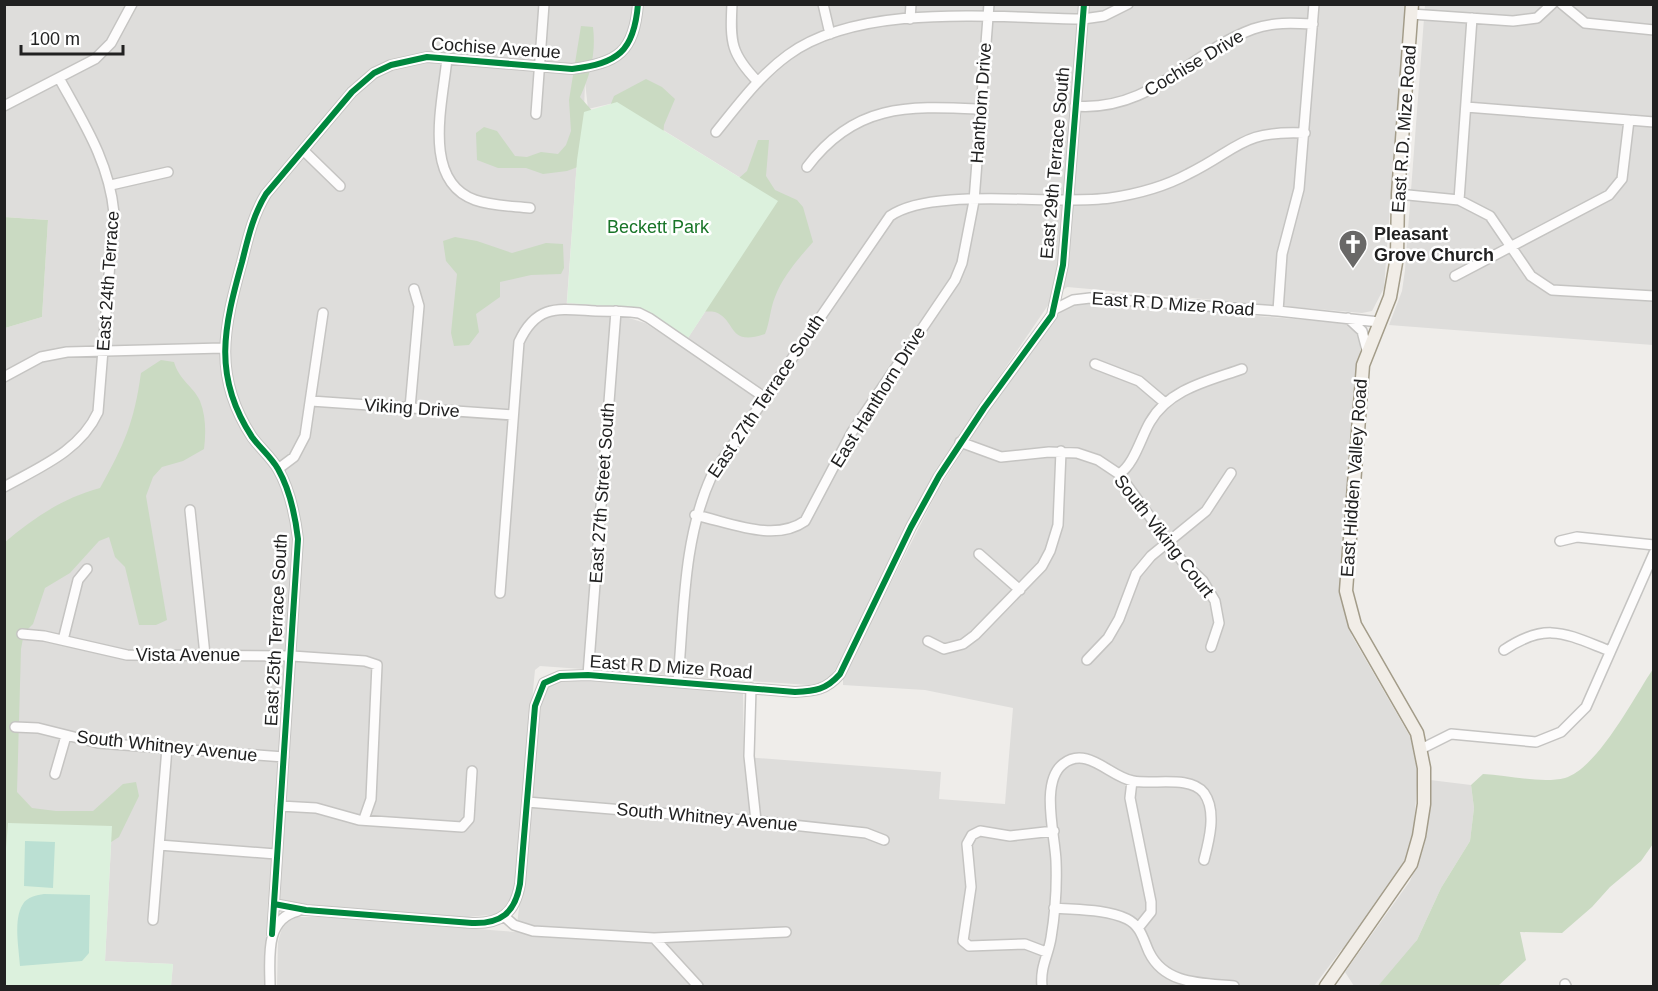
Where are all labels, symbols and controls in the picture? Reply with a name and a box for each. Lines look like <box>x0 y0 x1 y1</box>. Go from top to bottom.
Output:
scale bar <box>21 18 123 56</box>
street label: Cochise Drive <box>1141 26 1247 100</box>
text: 100 m <box>30 29 80 49</box>
street label: Cochise Avenue <box>431 33 561 63</box>
street label: Hanthorn Drive <box>967 42 995 164</box>
street label: East R.D. Mize Road <box>1388 44 1420 214</box>
street label: East 29th Terrace South <box>1037 66 1073 260</box>
street label: East 24th Terrace <box>93 210 123 352</box>
park label: Beckett Park <box>607 217 710 237</box>
place label: Pleasant Grove Church <box>1374 224 1494 265</box>
church icon: Pleasant Grove Church <box>1337 228 1369 270</box>
street label: East R D Mize Road <box>1091 288 1255 320</box>
street label: East 27th Terrace South <box>704 310 828 482</box>
street label: East Hanthorn Drive <box>827 323 929 471</box>
street label: East Hidden Valley Road <box>1337 378 1371 578</box>
street label: Viking Drive <box>364 395 460 421</box>
street label: East 27th Street South <box>586 402 618 584</box>
street label: South Viking Court <box>1110 471 1218 601</box>
street label: East 25th Terrace South <box>261 533 291 727</box>
street label: Vista Avenue <box>136 645 240 665</box>
street label: East R D Mize Road <box>589 651 753 683</box>
street label: South Whitney Avenue <box>76 727 258 765</box>
street label: South Whitney Avenue <box>616 799 798 835</box>

